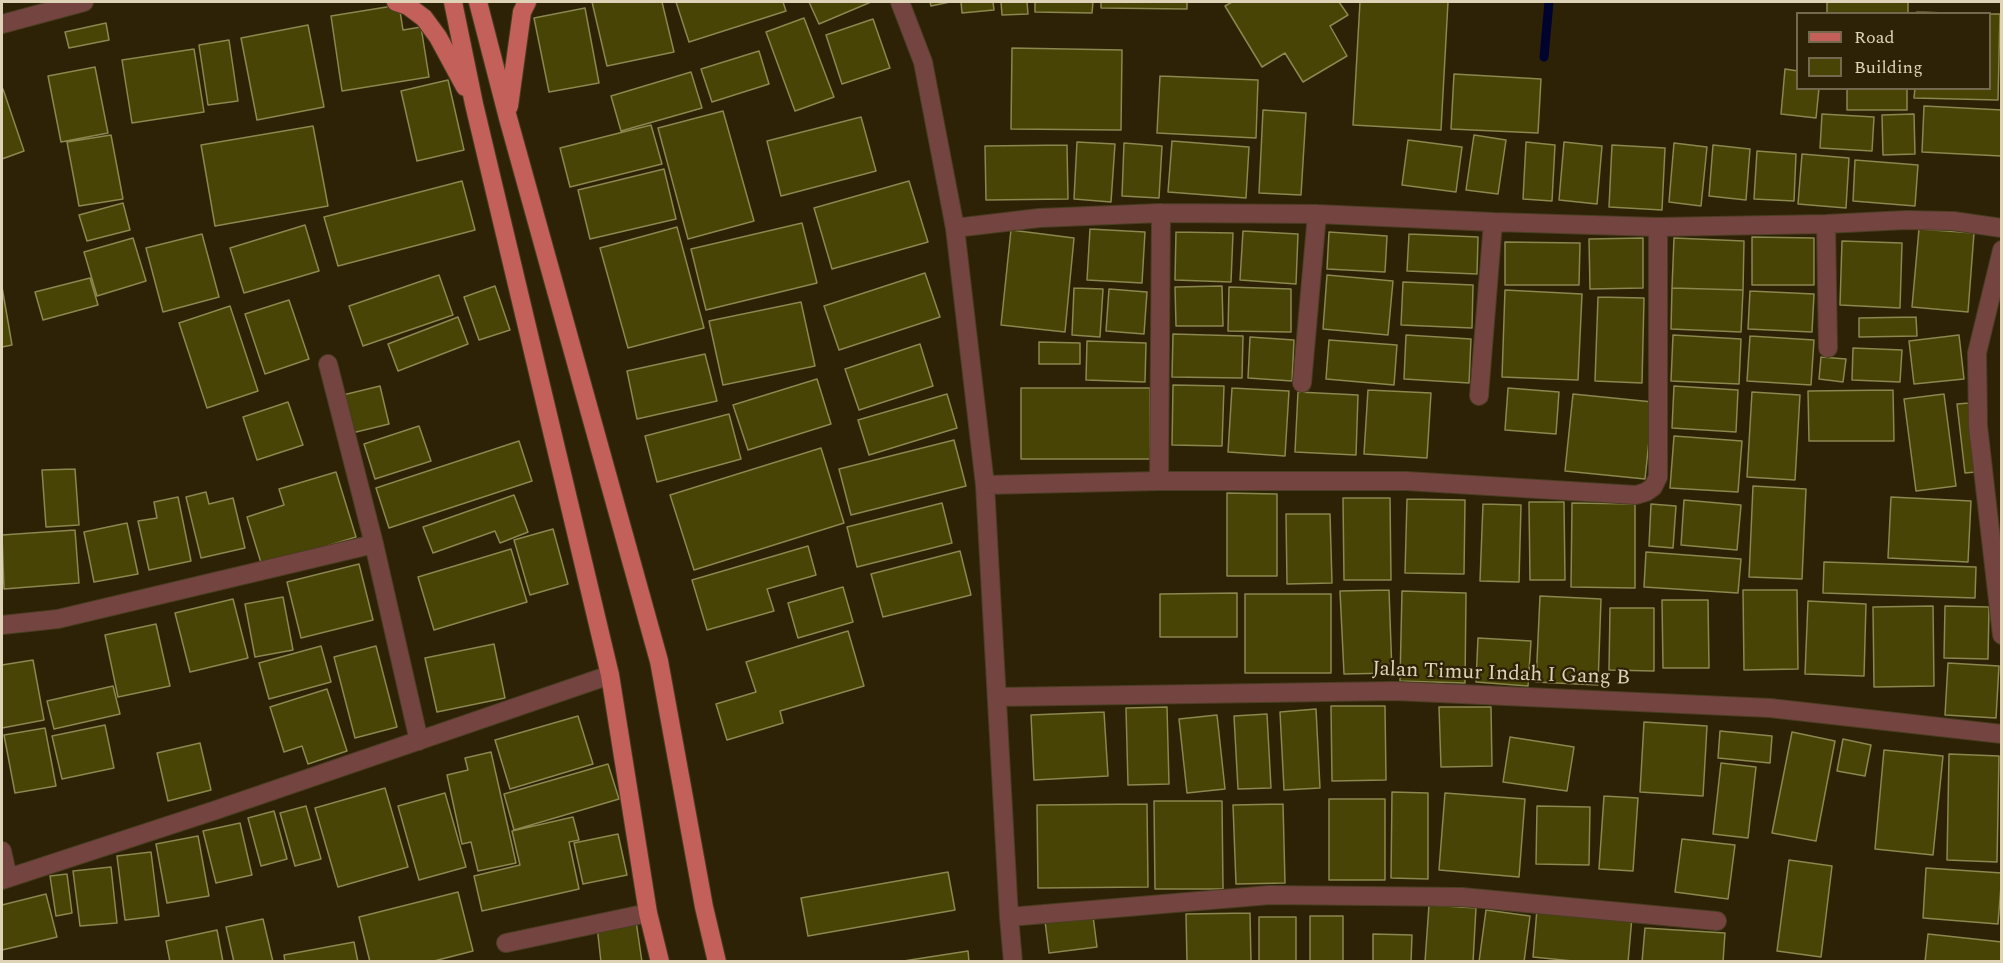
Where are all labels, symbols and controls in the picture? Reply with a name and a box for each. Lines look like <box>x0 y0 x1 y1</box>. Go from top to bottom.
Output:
legend <box>1796 12 1991 90</box>
text: Road <box>1854 24 1895 51</box>
text: Building <box>1854 54 1923 81</box>
street label: Jalan Timur Indah I Gang B <box>1372 658 1630 692</box>

